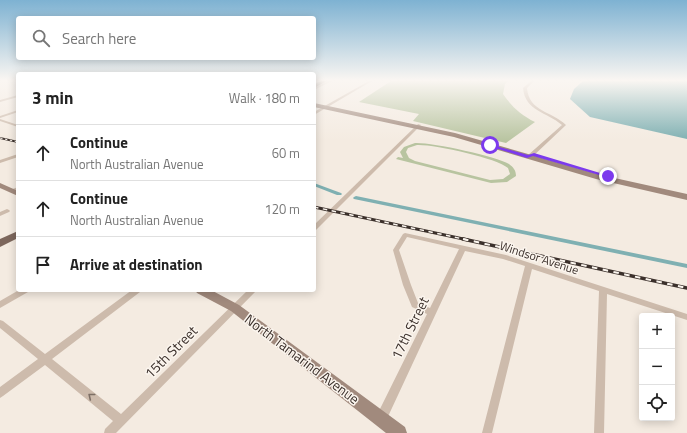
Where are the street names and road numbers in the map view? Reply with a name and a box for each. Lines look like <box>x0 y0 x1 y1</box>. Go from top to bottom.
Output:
street label: Windsor Avenue <box>497 236 581 279</box>
street label: 17th Street <box>385 293 434 363</box>
street label: North Tamarind Avenue <box>241 308 364 409</box>
street label: 15th Street <box>139 320 202 383</box>

